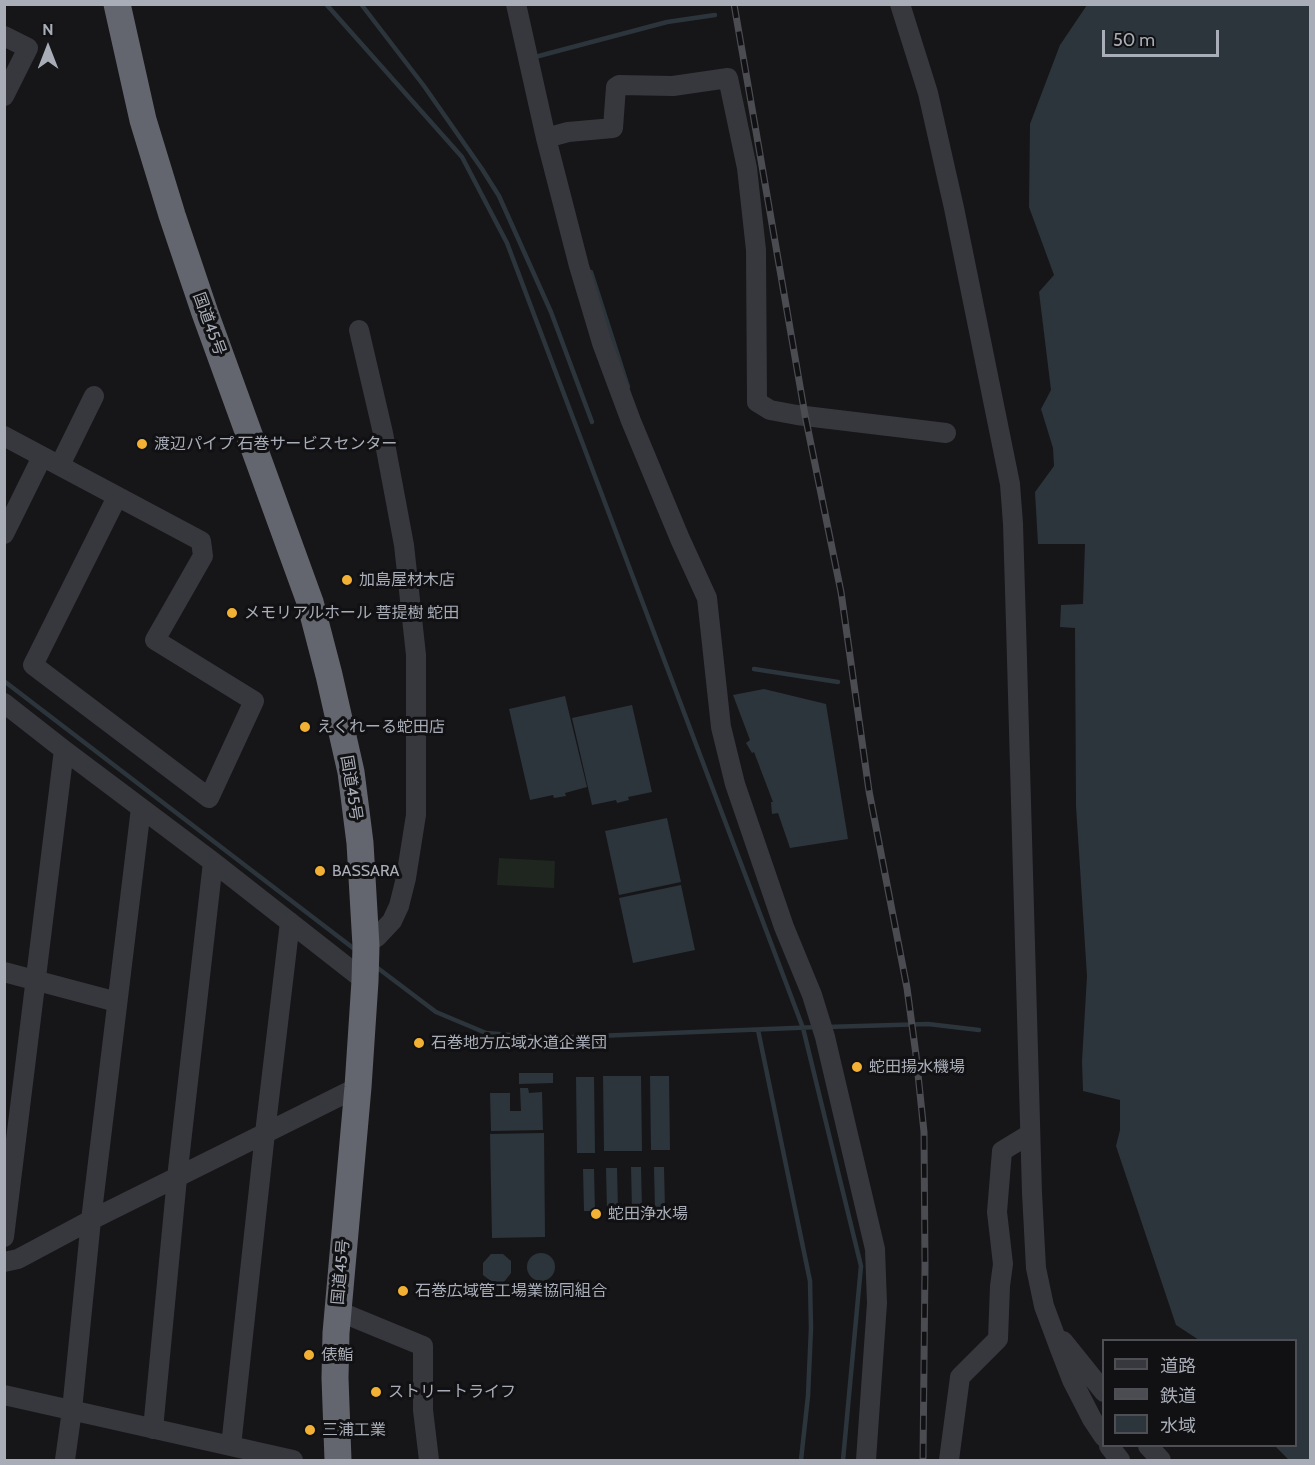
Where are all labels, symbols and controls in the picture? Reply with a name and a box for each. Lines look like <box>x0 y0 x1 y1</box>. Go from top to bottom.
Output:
north arrow <box>18 18 78 78</box>
scale bar <box>1105 18 1222 56</box>
text: N <box>42 20 54 39</box>
text: 50 m <box>1113 29 1155 51</box>
street label: 国道45号 <box>189 290 229 358</box>
place label: 渡辺パイプ 石巻サービスセンター <box>154 434 398 454</box>
marker: 渡辺パイプ 石巻サービスセンター <box>135 437 149 451</box>
place label: 加島屋材木店 <box>359 570 455 590</box>
marker: 加島屋材木店 <box>340 573 354 587</box>
place label: メモリアルホール 菩提樹 蛇田 <box>244 603 459 623</box>
marker: メモリアルホール 菩提樹 蛇田 <box>225 606 239 620</box>
place label: えくれーる蛇田店 <box>317 717 445 737</box>
marker: えくれーる蛇田店 <box>298 720 312 734</box>
street label: 国道45号 <box>336 754 366 822</box>
place label: BASSARA <box>332 861 399 881</box>
marker: BASSARA <box>313 864 327 878</box>
place label: 石巻地方広域水道企業団 <box>431 1033 607 1053</box>
marker: 石巻地方広域水道企業団 <box>412 1036 426 1050</box>
place label: 蛇田揚水機場 <box>869 1057 965 1077</box>
marker: 蛇田揚水機場 <box>850 1060 864 1074</box>
place label: 蛇田浄水場 <box>608 1204 688 1224</box>
marker: 蛇田浄水場 <box>589 1207 603 1221</box>
street label: 国道45号 <box>329 1238 353 1306</box>
place label: 石巻広域管工場業協同組合 <box>415 1281 607 1301</box>
marker: 石巻広域管工場業協同組合 <box>396 1284 410 1298</box>
legend <box>1102 1339 1297 1447</box>
place label: 俵鮨 <box>321 1345 353 1365</box>
marker: 俵鮨 <box>302 1348 316 1362</box>
text: 道路 <box>1160 1355 1196 1377</box>
place label: ストリートライフ <box>388 1382 516 1402</box>
marker: ストリートライフ <box>369 1385 383 1399</box>
text: 鉄道 <box>1160 1385 1196 1407</box>
text: 水域 <box>1160 1415 1196 1437</box>
place label: 三浦工業 <box>322 1420 386 1440</box>
marker: 三浦工業 <box>303 1423 317 1437</box>

